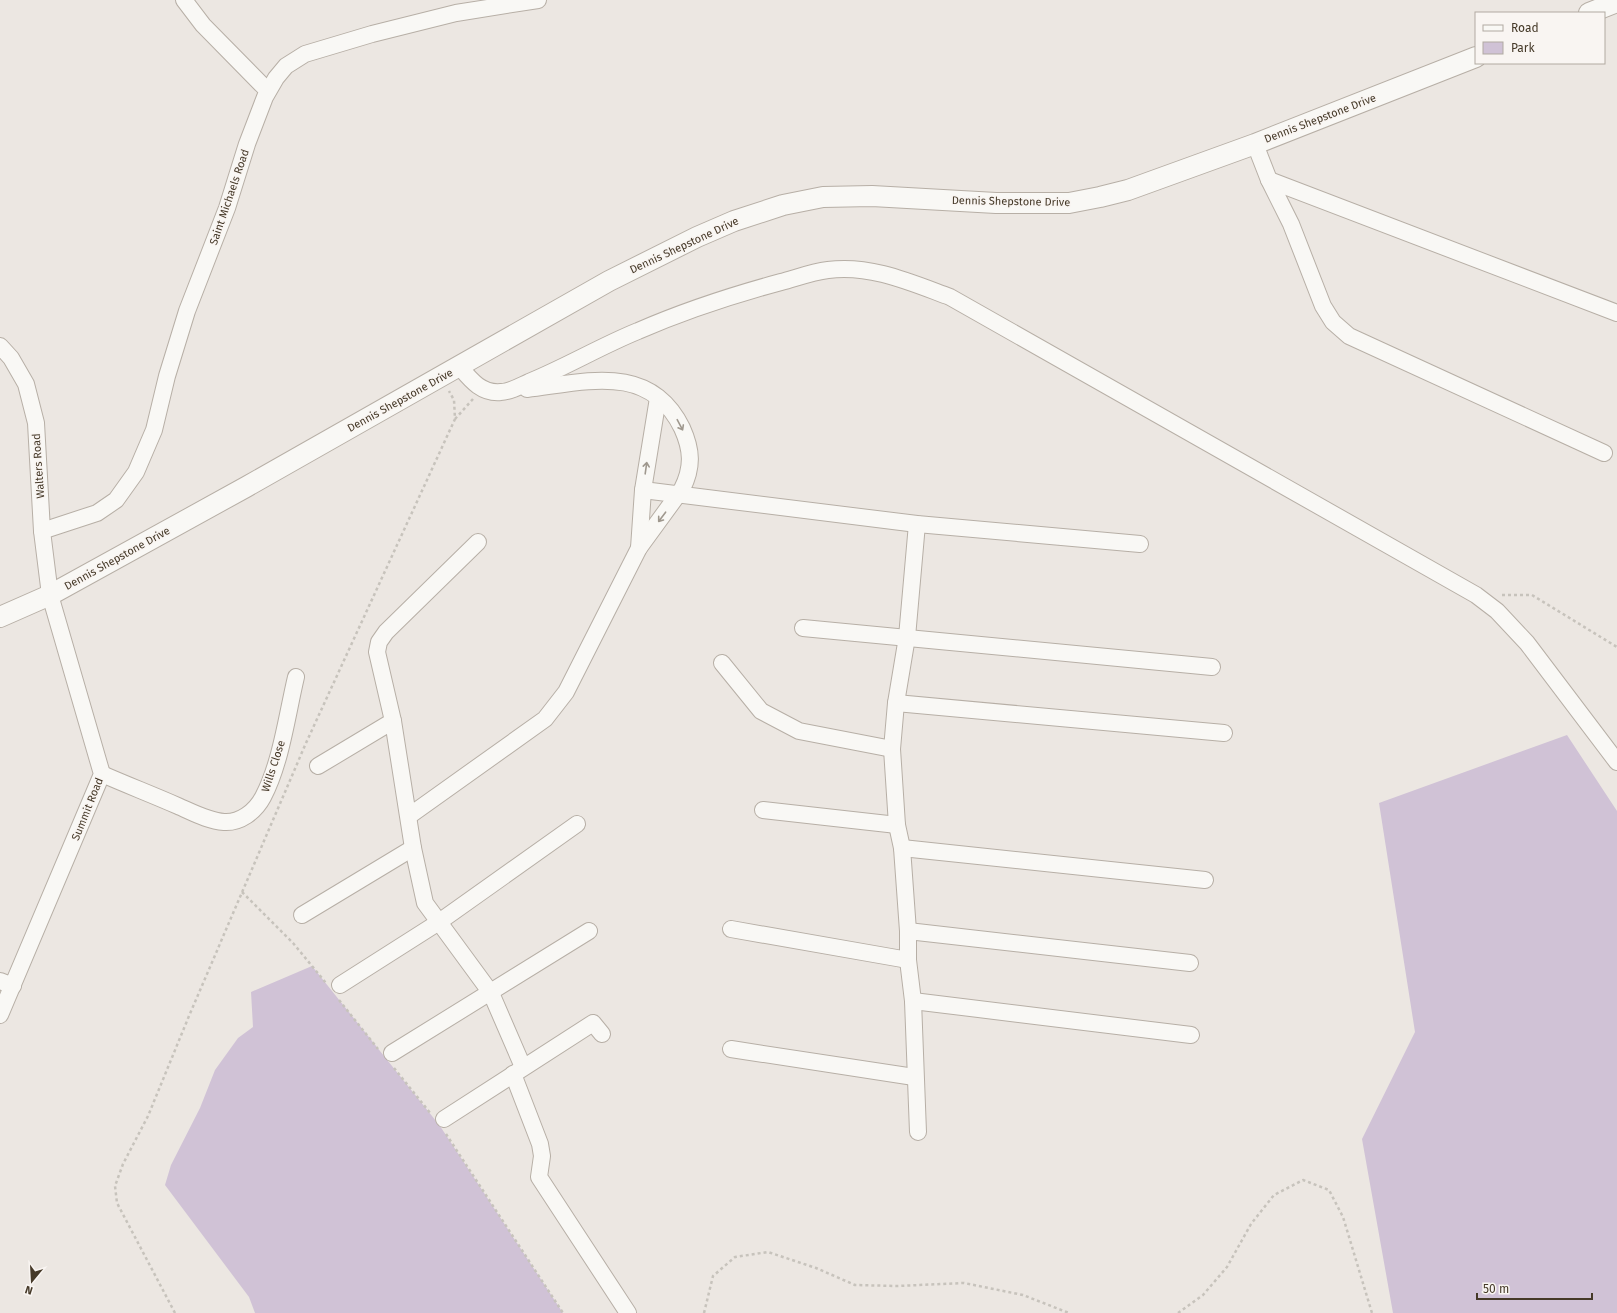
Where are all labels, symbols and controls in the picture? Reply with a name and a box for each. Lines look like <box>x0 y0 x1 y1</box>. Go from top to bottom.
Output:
legend <box>1475 12 1605 64</box>
text: Road <box>1511 21 1539 35</box>
text: Park <box>1511 41 1535 55</box>
street label: Dennis Shepstone Drive <box>1262 91 1378 146</box>
street label: Saint Michaels Road <box>207 148 252 247</box>
street label: Dennis Shepstone Drive <box>952 194 1070 209</box>
street label: Dennis Shepstone Drive <box>628 214 741 276</box>
street label: Dennis Shepstone Drive <box>345 366 455 435</box>
one-way arrow <box>677 419 684 431</box>
street label: Walters Road <box>30 433 47 499</box>
one-way arrow <box>642 462 650 475</box>
one-way arrow <box>657 511 666 522</box>
street label: Dennis Shepstone Drive <box>62 524 172 593</box>
street label: Wills Close <box>259 739 288 794</box>
street label: Summit Road <box>69 776 106 843</box>
north arrow <box>12 1261 52 1301</box>
scale bar <box>1477 1275 1592 1301</box>
text: 50 m <box>1483 1282 1509 1296</box>
text: N <box>24 1283 35 1297</box>

